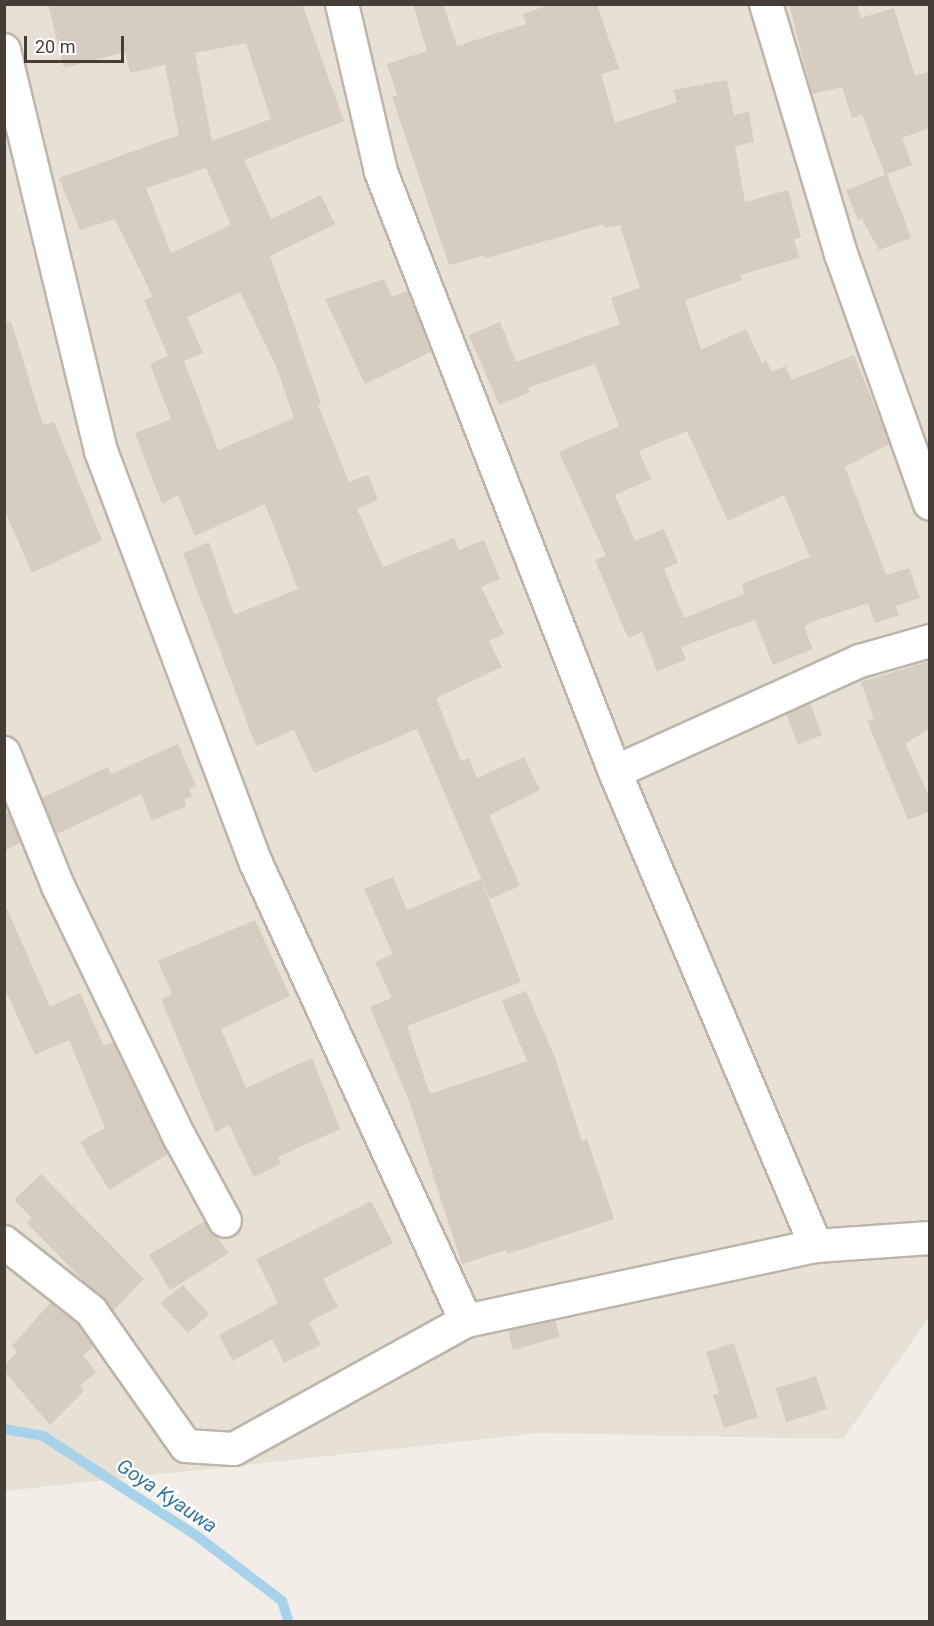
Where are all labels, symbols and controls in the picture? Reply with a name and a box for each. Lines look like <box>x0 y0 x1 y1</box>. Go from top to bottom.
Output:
scale bar <box>27 24 128 62</box>
text: 20 m <box>35 36 75 57</box>
water label: Goya Kyauwa <box>112 1454 222 1538</box>

